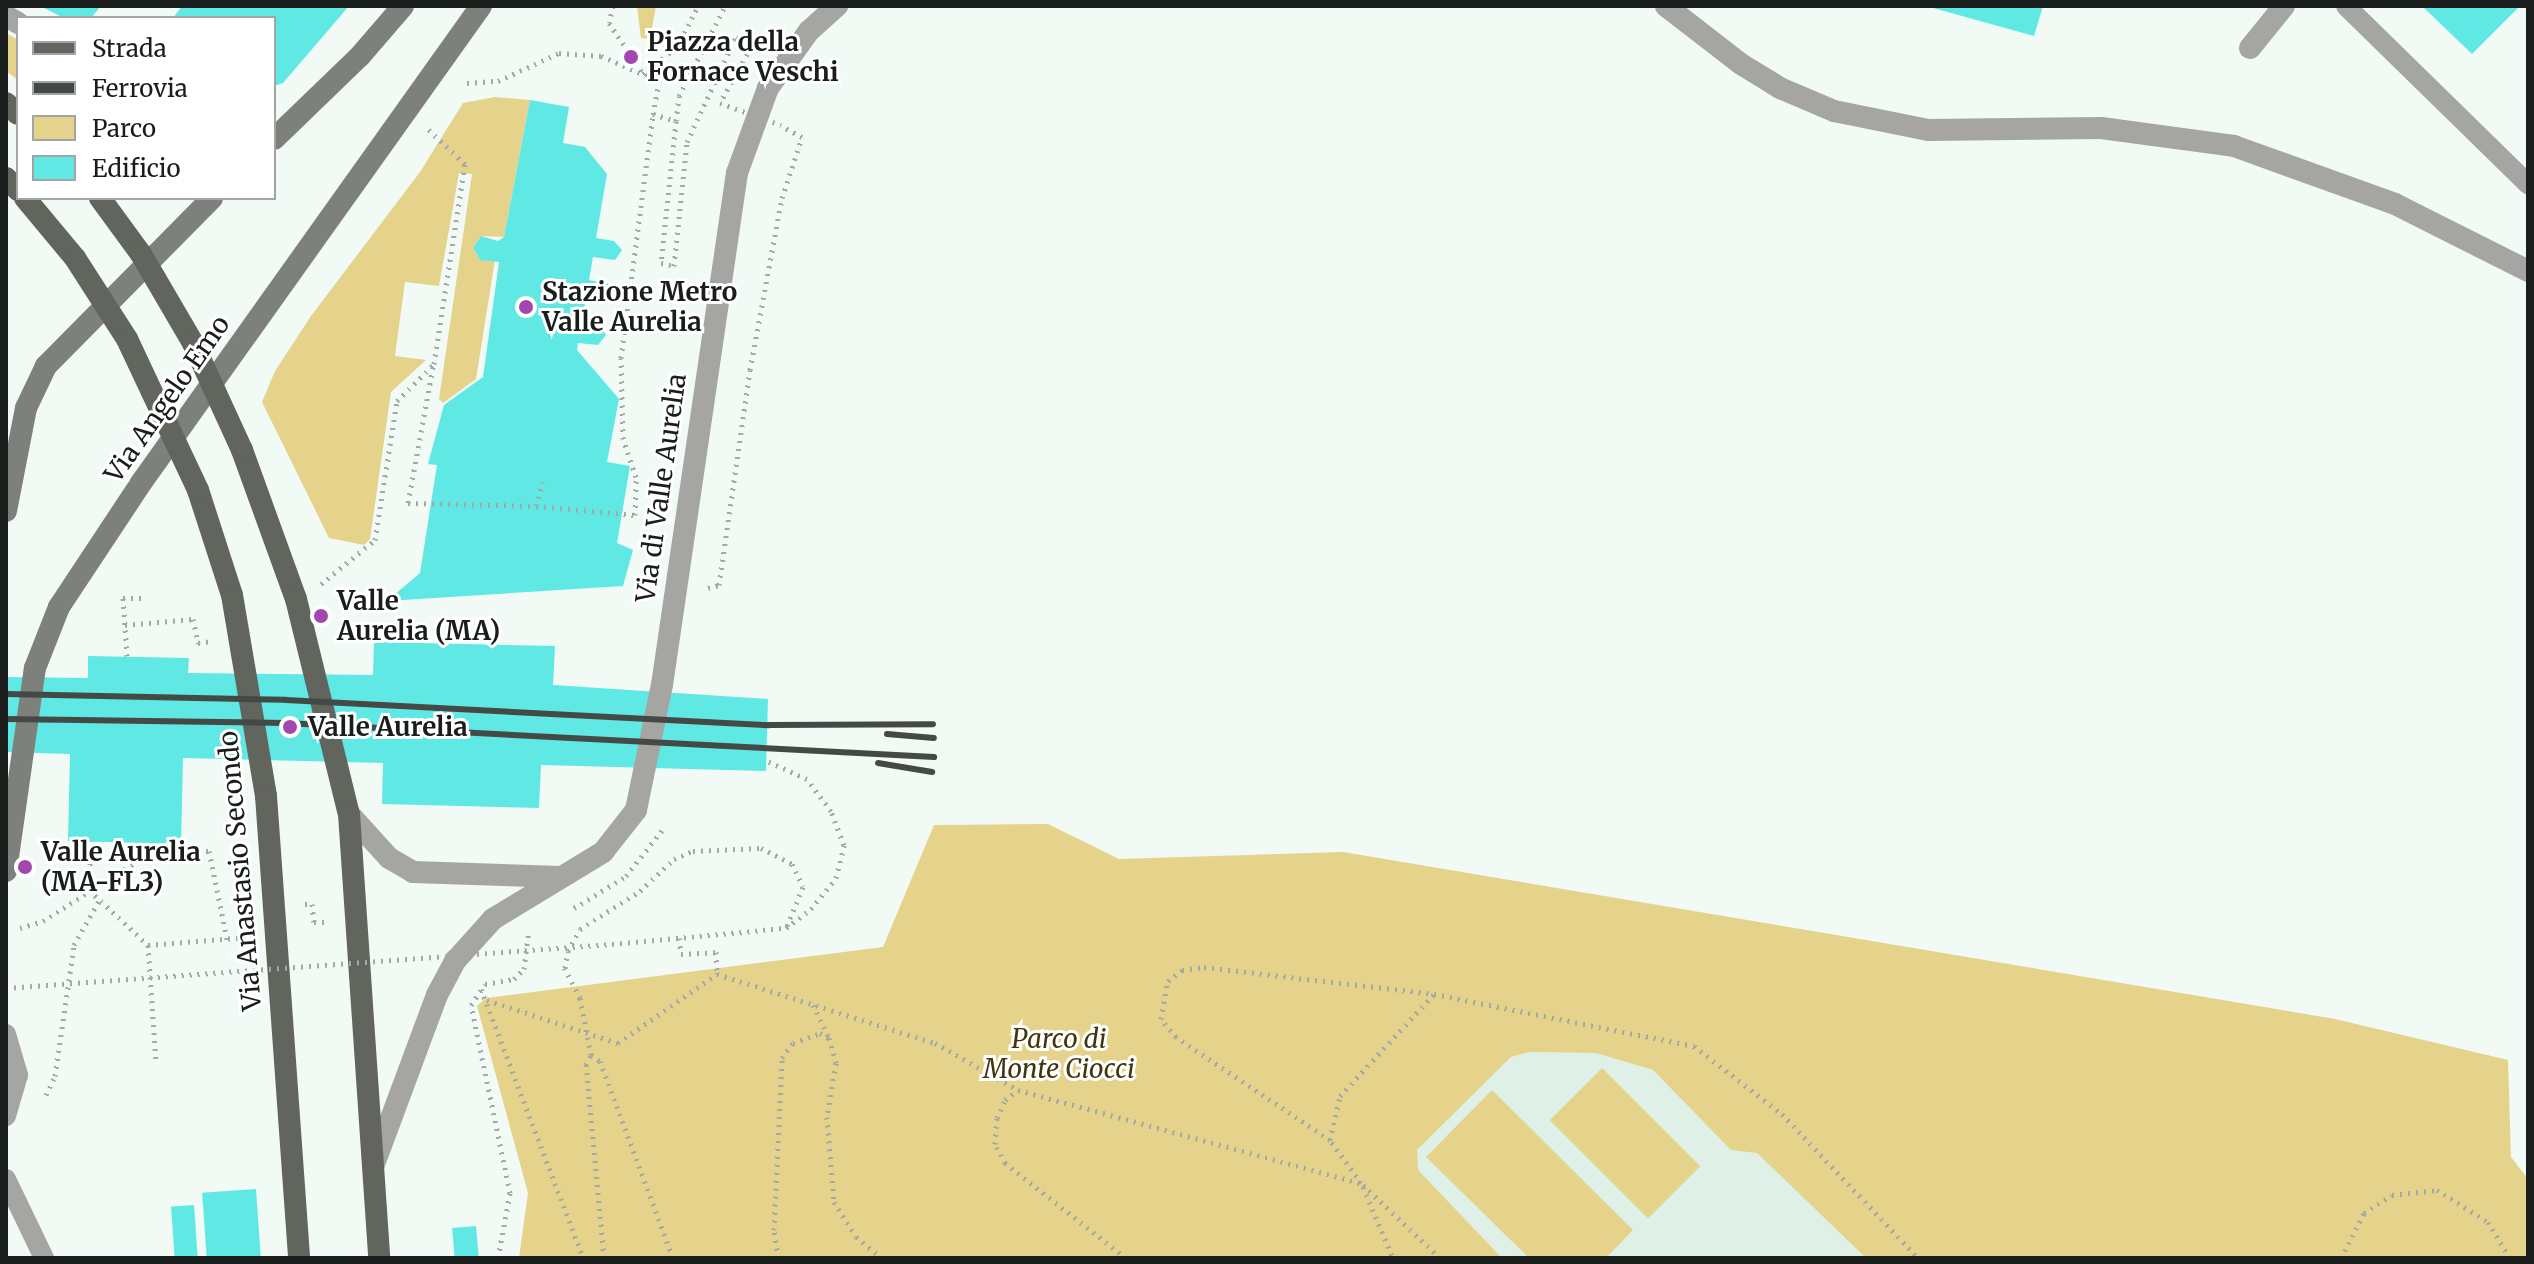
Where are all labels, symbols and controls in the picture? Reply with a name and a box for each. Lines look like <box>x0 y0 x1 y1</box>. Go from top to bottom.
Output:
legend <box>16 16 276 200</box>
place label: Piazza della Fornace Veschi <box>647 26 839 88</box>
text: Strada <box>92 33 167 64</box>
marker: Piazza della Fornace Veschi <box>622 48 640 66</box>
text: Ferrovia <box>92 73 188 104</box>
text: Parco <box>92 113 156 144</box>
text: Edificio <box>92 153 180 184</box>
place label: Stazione Metro Valle Aurelia <box>542 276 737 338</box>
marker: Stazione Metro Valle Aurelia <box>517 298 535 316</box>
street label: Via Angelo Emo <box>98 310 236 488</box>
street label: Via di Valle Aurelia <box>629 372 693 604</box>
place label: Valle Aurelia (MA) <box>337 585 500 646</box>
marker: Valle Aurelia (MA) <box>312 607 330 625</box>
place label: Valle Aurelia <box>308 711 468 743</box>
marker: Valle Aurelia <box>279 716 301 738</box>
street label: Via Anastasio Secondo <box>212 730 268 1012</box>
place label: Valle Aurelia (MA-FL3) <box>41 836 201 898</box>
marker: Valle Aurelia (MA-FL3) <box>16 858 34 876</box>
park label: Parco di Monte Ciocci <box>983 1023 1135 1084</box>

